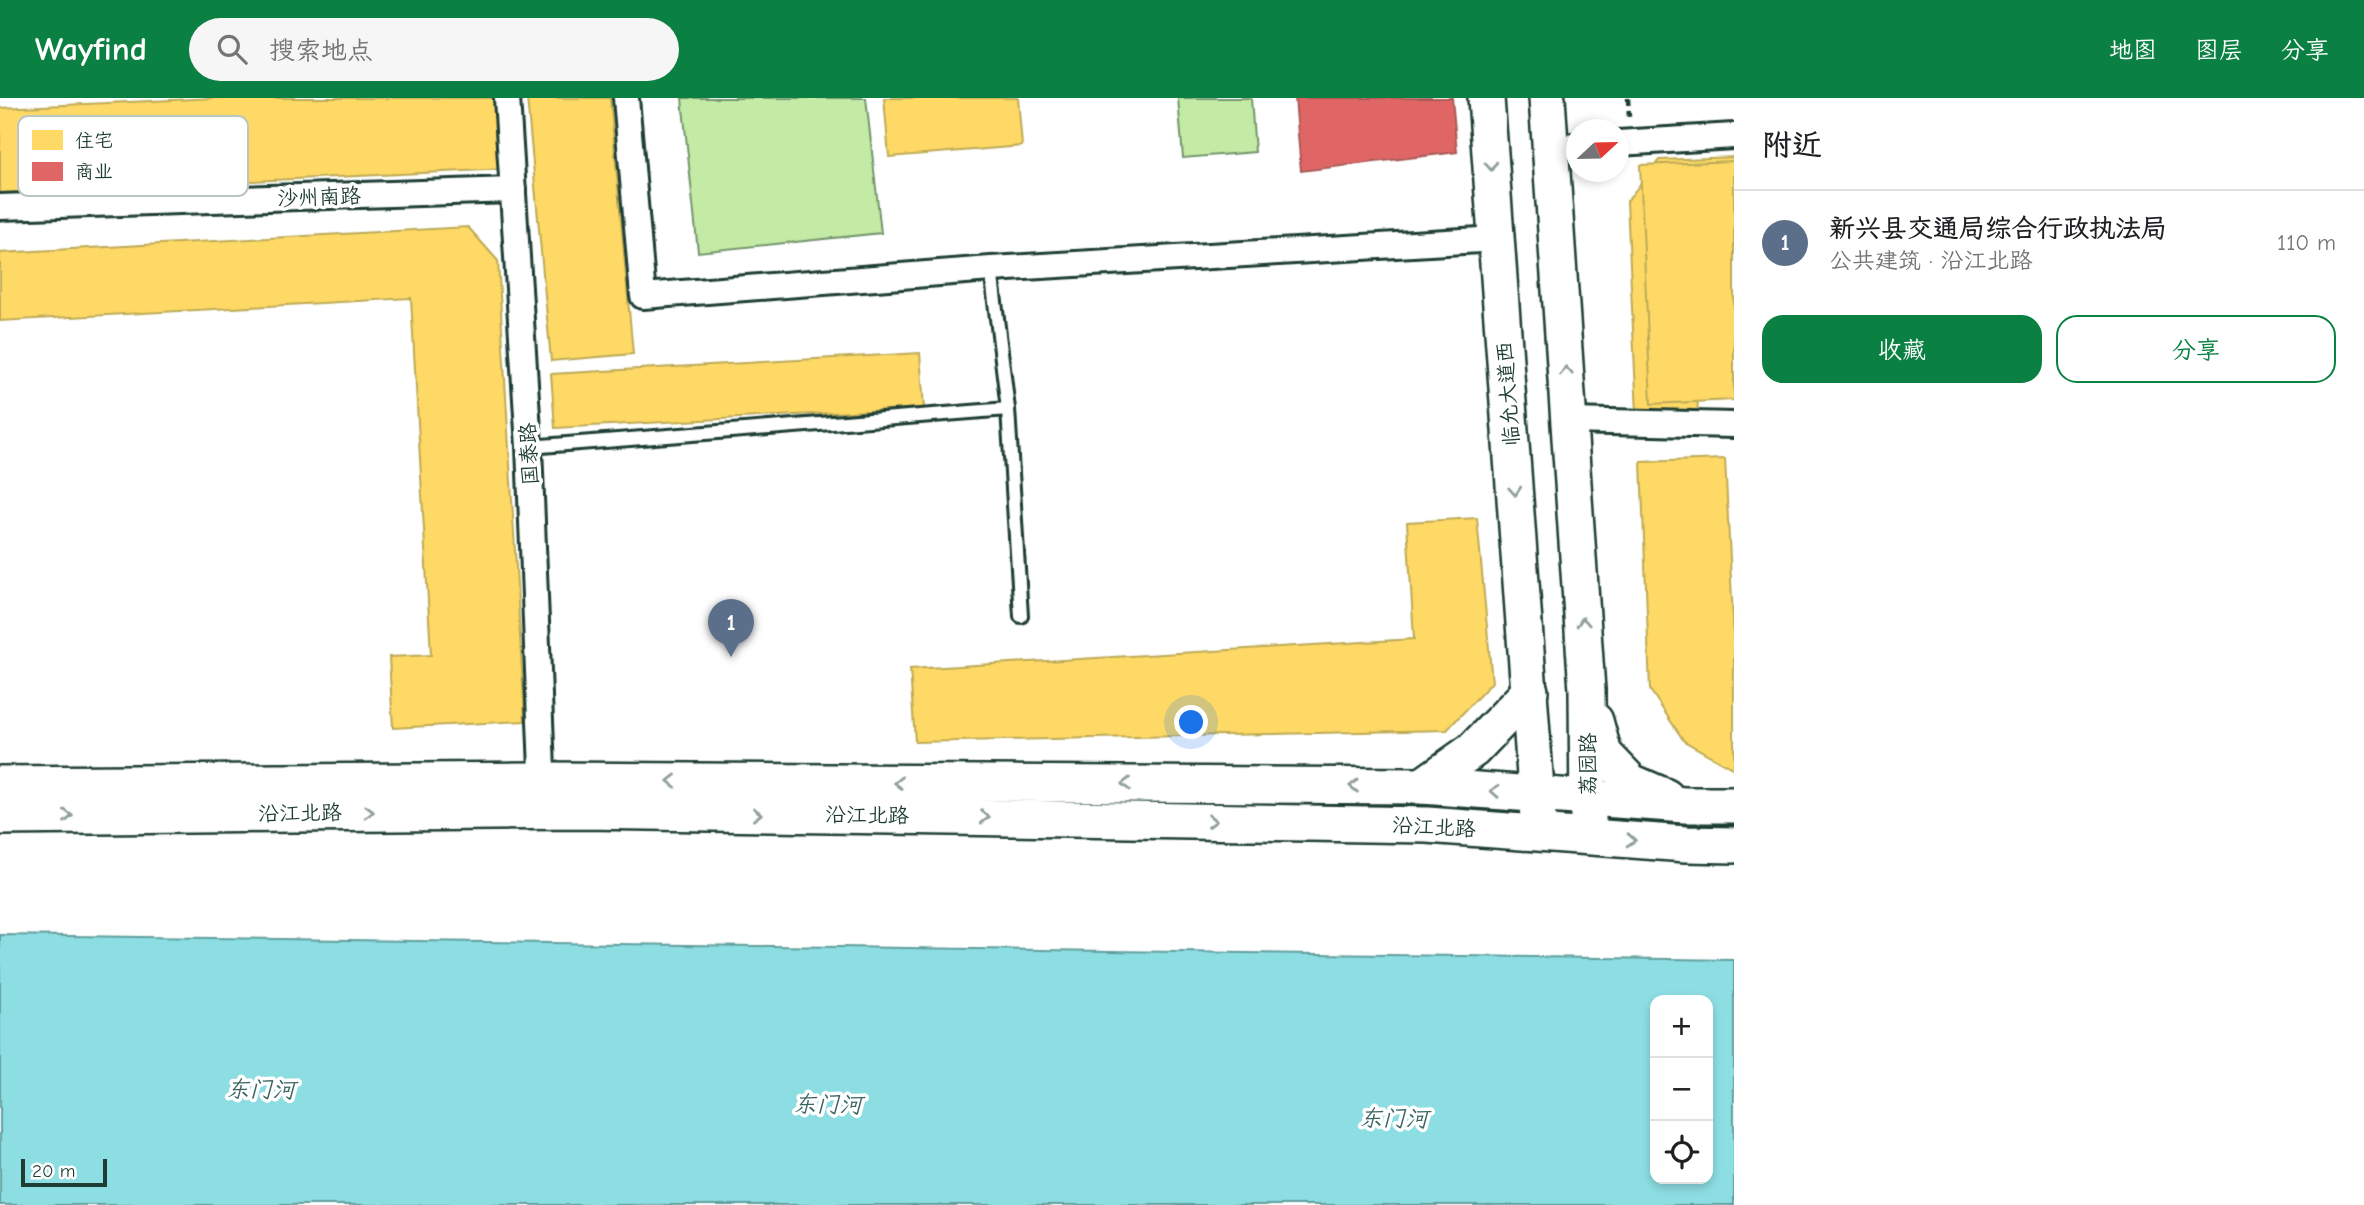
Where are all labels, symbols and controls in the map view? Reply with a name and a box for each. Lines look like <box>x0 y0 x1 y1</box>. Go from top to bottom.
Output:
search box <box>189 18 679 81</box>
text: Wayfind <box>35 30 147 68</box>
icon: search <box>213 30 251 68</box>
text: 搜索地点 <box>269 36 373 66</box>
text: 地图 <box>2109 36 2157 64</box>
text: 图层 <box>2195 36 2243 64</box>
text: 分享 <box>2281 36 2329 64</box>
legend <box>18 116 248 196</box>
north arrow <box>1566 119 1629 182</box>
text: 附近 <box>1762 128 1822 163</box>
text: 住宅 <box>75 130 113 152</box>
text: 商业 <box>75 161 113 183</box>
one-way arrow <box>1483 161 1498 172</box>
street label: 沙州南路 <box>277 184 361 210</box>
text: 新兴县交通局综合行政执法局 <box>1829 214 2167 244</box>
text: 1 <box>1780 229 1790 256</box>
text: 110 m <box>2277 229 2336 256</box>
text: 公共建筑 · 沿江北路 <box>1829 247 2032 274</box>
button: 收藏 <box>1762 315 2042 383</box>
button: 分享 <box>2056 315 2336 383</box>
street label: 临允大道西 <box>1492 341 1524 447</box>
one-way arrow <box>1558 365 1573 376</box>
street label: 国泰路 <box>515 422 543 486</box>
one-way arrow <box>1507 485 1522 496</box>
pin: 1 <box>708 599 754 657</box>
one-way arrow <box>1575 616 1590 627</box>
your location <box>1174 705 1208 739</box>
street label: 荔园路 <box>1576 733 1600 796</box>
one-way arrow <box>666 773 676 789</box>
one-way arrow <box>893 775 904 791</box>
one-way arrow <box>1121 776 1131 792</box>
one-way arrow <box>1348 778 1359 794</box>
one-way arrow <box>1489 784 1500 799</box>
street label: 沿江北路 <box>258 800 342 826</box>
street label: 沿江北路 <box>825 802 909 828</box>
one-way arrow <box>364 804 375 820</box>
one-way arrow <box>752 806 763 821</box>
one-way arrow <box>63 809 74 824</box>
one-way arrow <box>979 810 990 825</box>
street label: 沿江北路 <box>1391 813 1477 841</box>
one-way arrow <box>1207 814 1218 829</box>
one-way arrow <box>1626 832 1637 847</box>
map controls <box>1650 995 1713 1184</box>
button: + <box>1650 995 1713 1058</box>
button: − <box>1650 1058 1713 1121</box>
water label: 东门河 <box>226 1075 300 1104</box>
water label: 东门河 <box>793 1090 867 1119</box>
water label: 东门河 <box>1359 1104 1433 1133</box>
button: locate <box>1650 1121 1713 1184</box>
scale bar <box>21 1156 107 1188</box>
text: 20 m <box>32 1160 76 1182</box>

